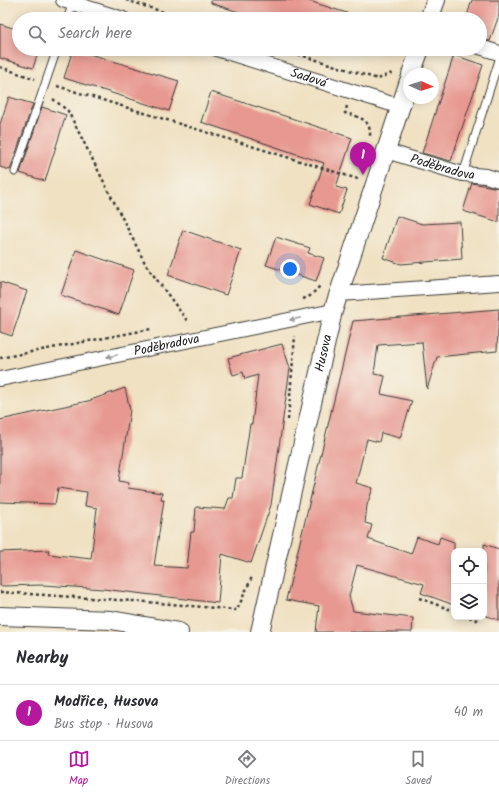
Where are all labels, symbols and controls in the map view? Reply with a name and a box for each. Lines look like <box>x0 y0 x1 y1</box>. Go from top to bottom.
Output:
search box <box>12 12 487 56</box>
text: Search here <box>58 22 132 46</box>
icon: search <box>26 23 48 45</box>
street label: Sadová <box>288 62 331 94</box>
north arrow <box>403 68 439 104</box>
pin: 1 <box>350 142 376 175</box>
street label: Poděbradova <box>408 148 476 185</box>
your location <box>280 259 300 279</box>
one-way arrow <box>289 316 301 322</box>
street label: Poděbradova <box>132 328 201 362</box>
street label: Husova <box>309 332 338 374</box>
one-way arrow <box>106 353 119 359</box>
map controls <box>451 548 487 620</box>
button: locate <box>451 548 487 584</box>
button: layers <box>451 584 487 620</box>
text: Nearby <box>16 645 68 672</box>
text: Modřice, Husova <box>54 690 158 714</box>
text: 1 <box>27 702 31 723</box>
text: 40 m <box>454 702 483 723</box>
text: Bus stop · Husova <box>54 714 153 735</box>
tab: Map <box>68 748 90 790</box>
tab: Directions <box>225 748 270 790</box>
tab: Saved <box>405 748 431 790</box>

